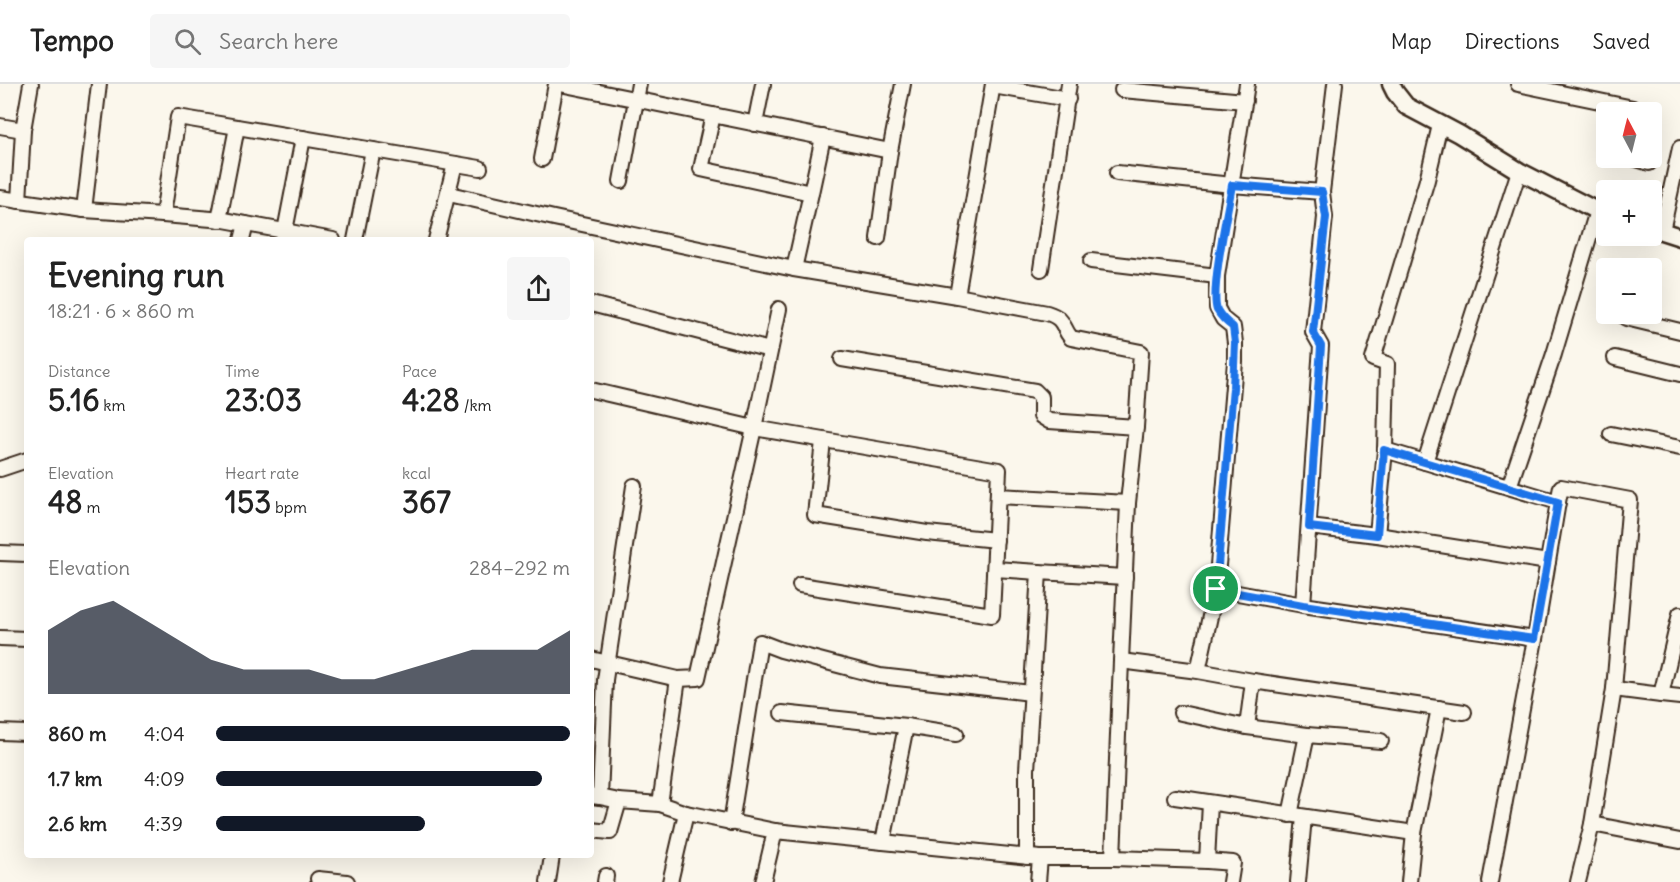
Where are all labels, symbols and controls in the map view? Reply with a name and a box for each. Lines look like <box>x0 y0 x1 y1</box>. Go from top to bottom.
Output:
search box <box>150 14 570 68</box>
text: Tempo <box>30 23 114 59</box>
icon: search <box>171 25 204 58</box>
text: Search here <box>219 27 338 55</box>
text: Map <box>1391 28 1432 55</box>
text: Directions <box>1465 28 1559 55</box>
text: Saved <box>1592 28 1650 55</box>
north arrow <box>1596 102 1662 168</box>
map controls <box>1596 102 1662 324</box>
button: + <box>1596 180 1662 246</box>
text: Evening run <box>48 254 224 296</box>
button: share <box>507 257 570 320</box>
button: − <box>1596 258 1662 324</box>
text: 18:21 · 6 × 860 m <box>48 298 195 323</box>
text: Distance <box>48 361 110 381</box>
text: Time <box>225 361 260 381</box>
text: Pace <box>402 361 437 381</box>
text: 5.16 <box>48 381 99 419</box>
text: 23:03 <box>225 381 302 419</box>
text: 4:28 <box>402 381 460 419</box>
text: km <box>99 395 126 415</box>
text: /km <box>460 395 492 415</box>
text: Elevation <box>48 463 114 483</box>
text: Heart rate <box>225 463 299 483</box>
text: kcal <box>402 463 431 483</box>
text: 48 <box>48 483 83 521</box>
text: 153 <box>225 483 271 521</box>
text: 367 <box>402 483 451 521</box>
text: m <box>83 497 100 517</box>
text: bpm <box>271 497 307 517</box>
text: Elevation <box>48 555 130 580</box>
text: 284–292 m <box>469 555 570 580</box>
pin <box>1190 563 1241 614</box>
icon: arrive <box>1199 572 1232 605</box>
text: 860 m <box>48 721 107 746</box>
text: 4:04 <box>144 721 185 746</box>
text: 1.7 km <box>48 766 102 791</box>
text: 4:09 <box>144 766 185 791</box>
text: 2.6 km <box>48 811 107 836</box>
text: 4:39 <box>144 811 183 836</box>

